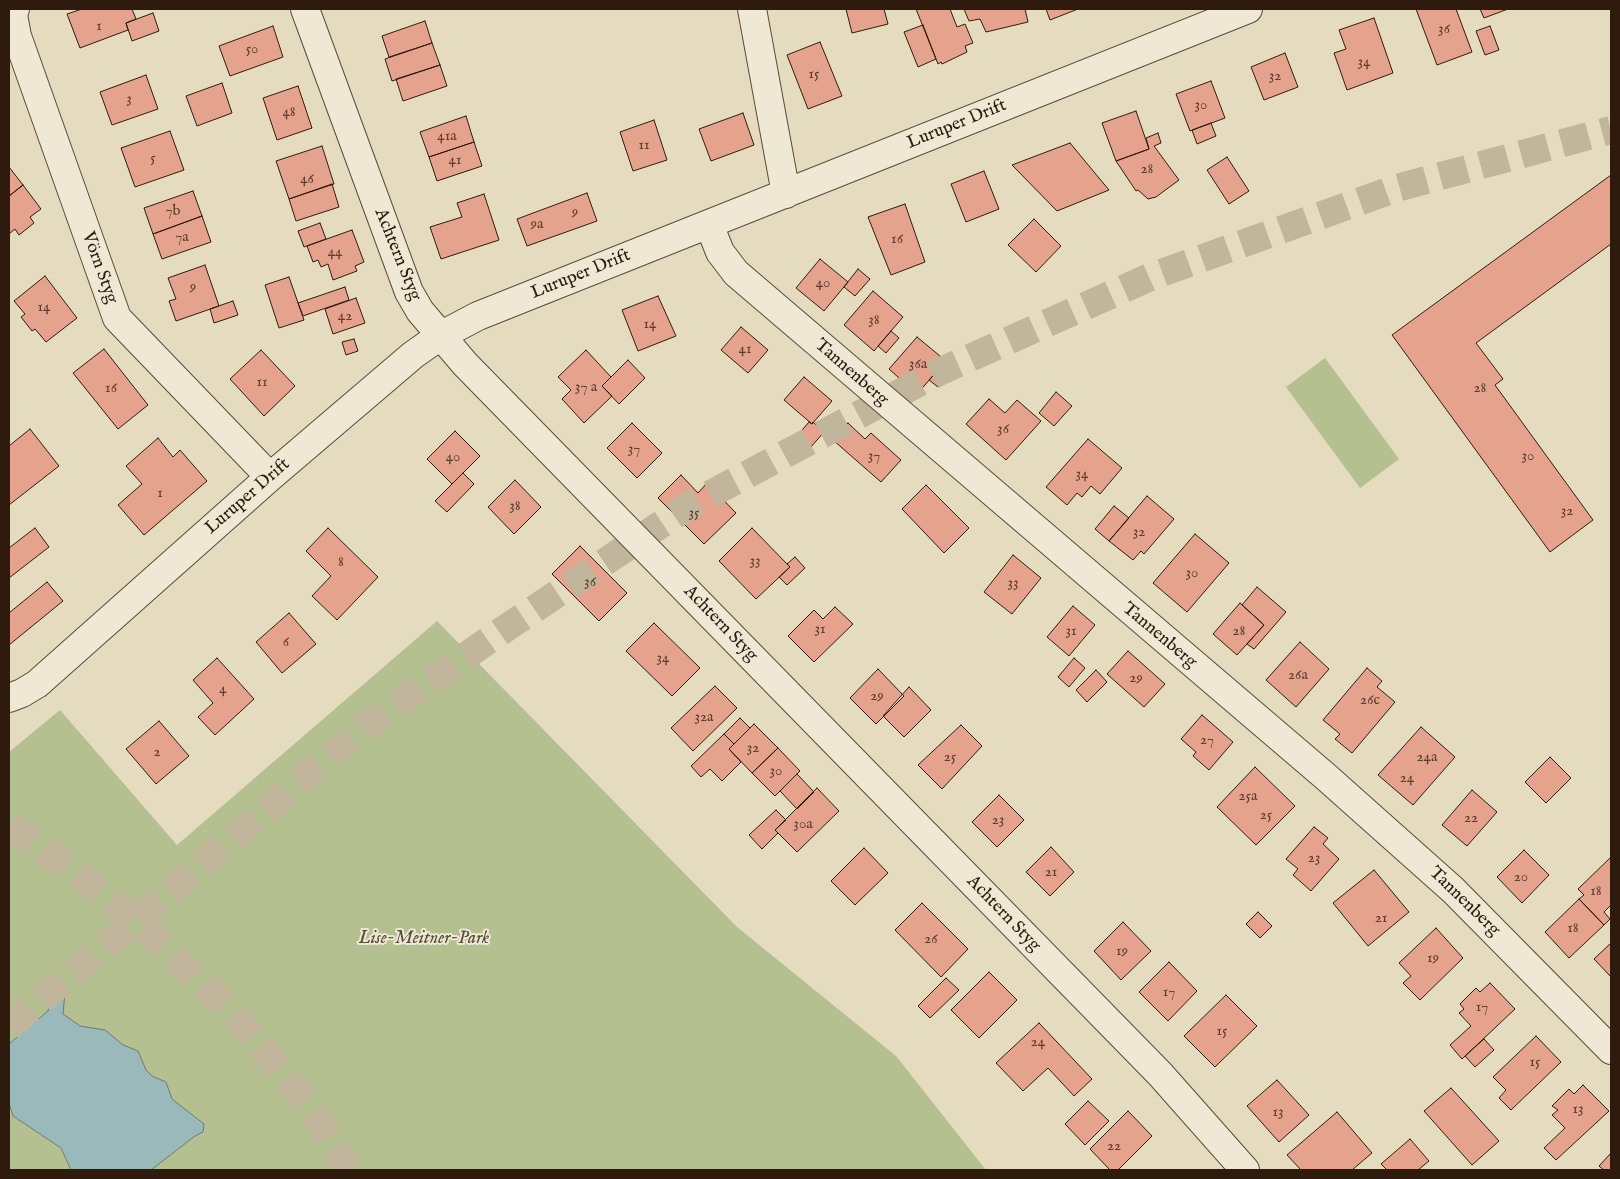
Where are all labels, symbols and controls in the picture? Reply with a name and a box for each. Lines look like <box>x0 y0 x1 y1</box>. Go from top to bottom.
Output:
house number: 1 <box>96 18 102 36</box>
house number: 36 <box>1438 21 1450 39</box>
house number: 50 <box>246 41 258 59</box>
house number: 34 <box>1358 54 1370 72</box>
house number: 15 <box>808 66 820 84</box>
house number: 32 <box>1269 68 1281 86</box>
house number: 3 <box>126 91 132 109</box>
street label: Luruper Drift <box>904 95 1010 155</box>
house number: 30 <box>1195 97 1207 115</box>
house number: 48 <box>282 104 296 122</box>
house number: 41a <box>437 128 457 146</box>
house number: 11 <box>638 137 650 155</box>
house number: 5 <box>150 150 156 168</box>
house number: 41 <box>449 152 461 170</box>
house number: 28 <box>1141 161 1153 179</box>
house number: 46 <box>300 171 314 189</box>
house number: 7b <box>165 203 181 221</box>
house number: 9 <box>572 204 578 222</box>
street label: Achtern Styg <box>369 206 425 304</box>
house number: 9a <box>530 216 544 234</box>
street label: Vörn Styg <box>76 229 122 307</box>
house number: 7a <box>175 229 189 247</box>
house number: 16 <box>891 231 903 249</box>
house number: 44 <box>328 244 342 262</box>
street label: Luruper Drift <box>528 245 634 305</box>
house number: 40 <box>816 275 830 293</box>
house number: 9 <box>190 279 196 297</box>
house number: 14 <box>38 299 50 317</box>
house number: 42 <box>338 308 352 326</box>
house number: 38 <box>868 312 880 330</box>
house number: 14 <box>644 316 656 334</box>
street label: Tannenberg <box>810 335 892 411</box>
house number: 41 <box>739 341 751 359</box>
house number: 36a <box>909 356 927 374</box>
house number: 11 <box>256 374 268 392</box>
house number: 37 a <box>575 379 597 397</box>
house number: 16 <box>105 380 117 398</box>
house number: 28 <box>1474 380 1486 398</box>
house number: 36 <box>997 421 1009 439</box>
house number: 37 <box>628 441 640 459</box>
house number: 37 <box>868 448 880 466</box>
house number: 30 <box>1522 448 1534 466</box>
house number: 40 <box>446 449 460 467</box>
street label: Luruper Drift <box>201 454 295 540</box>
house number: 34 <box>1076 466 1088 484</box>
house number: 1 <box>157 485 163 503</box>
house number: 38 <box>509 498 521 516</box>
house number: 32 <box>1561 503 1573 521</box>
house number: 35 <box>688 505 700 523</box>
house number: 32 <box>1133 524 1145 542</box>
house number: 33 <box>749 553 761 571</box>
house number: 8 <box>338 554 344 572</box>
house number: 30 <box>1186 565 1198 583</box>
house number: 36 <box>584 574 596 592</box>
house number: 33 <box>1007 575 1019 593</box>
street label: Achtern Styg <box>678 581 762 667</box>
street label: Tannenberg <box>1117 599 1201 673</box>
house number: 31 <box>814 621 826 639</box>
house number: 31 <box>1065 623 1077 641</box>
house number: 28 <box>1233 623 1245 641</box>
house number: 6 <box>283 634 289 652</box>
house number: 34 <box>657 650 669 668</box>
house number: 26a <box>1288 667 1308 685</box>
house number: 29 <box>1129 670 1143 688</box>
house number: 4 <box>219 681 227 699</box>
house number: 29 <box>870 688 884 706</box>
house number: 26c <box>1360 692 1380 710</box>
house number: 32a <box>694 709 714 727</box>
house number: 27 <box>1200 732 1214 750</box>
house number: 32 <box>747 740 759 758</box>
house number: 2 <box>153 744 161 762</box>
house number: 25 <box>944 749 956 767</box>
house number: 24a <box>1417 749 1437 767</box>
house number: 30 <box>770 763 782 781</box>
house number: 24 <box>1400 770 1414 788</box>
house number: 25a <box>1239 788 1257 806</box>
house number: 25 <box>1260 807 1272 825</box>
house number: 22 <box>1464 810 1478 828</box>
house number: 23 <box>992 812 1004 830</box>
house number: 30a <box>793 816 813 834</box>
house number: 23 <box>1308 850 1320 868</box>
street label: Tannenberg <box>1424 863 1504 941</box>
house number: 21 <box>1045 864 1057 882</box>
house number: 20 <box>1514 869 1528 887</box>
street label: Achtern Styg <box>961 871 1045 957</box>
house number: 18 <box>1590 883 1602 901</box>
house number: 21 <box>1375 910 1387 928</box>
house number: 18 <box>1567 920 1579 938</box>
park label: Lise-Meitner-Park <box>359 928 489 950</box>
house number: 26 <box>924 931 938 949</box>
house number: 19 <box>1116 943 1128 961</box>
house number: 19 <box>1427 950 1439 968</box>
house number: 17 <box>1163 984 1175 1002</box>
house number: 17 <box>1476 999 1488 1017</box>
house number: 15 <box>1216 1023 1228 1041</box>
house number: 24 <box>1031 1034 1045 1052</box>
house number: 15 <box>1529 1054 1541 1072</box>
house number: 13 <box>1572 1101 1584 1119</box>
house number: 13 <box>1272 1104 1284 1122</box>
house number: 22 <box>1107 1138 1121 1156</box>

